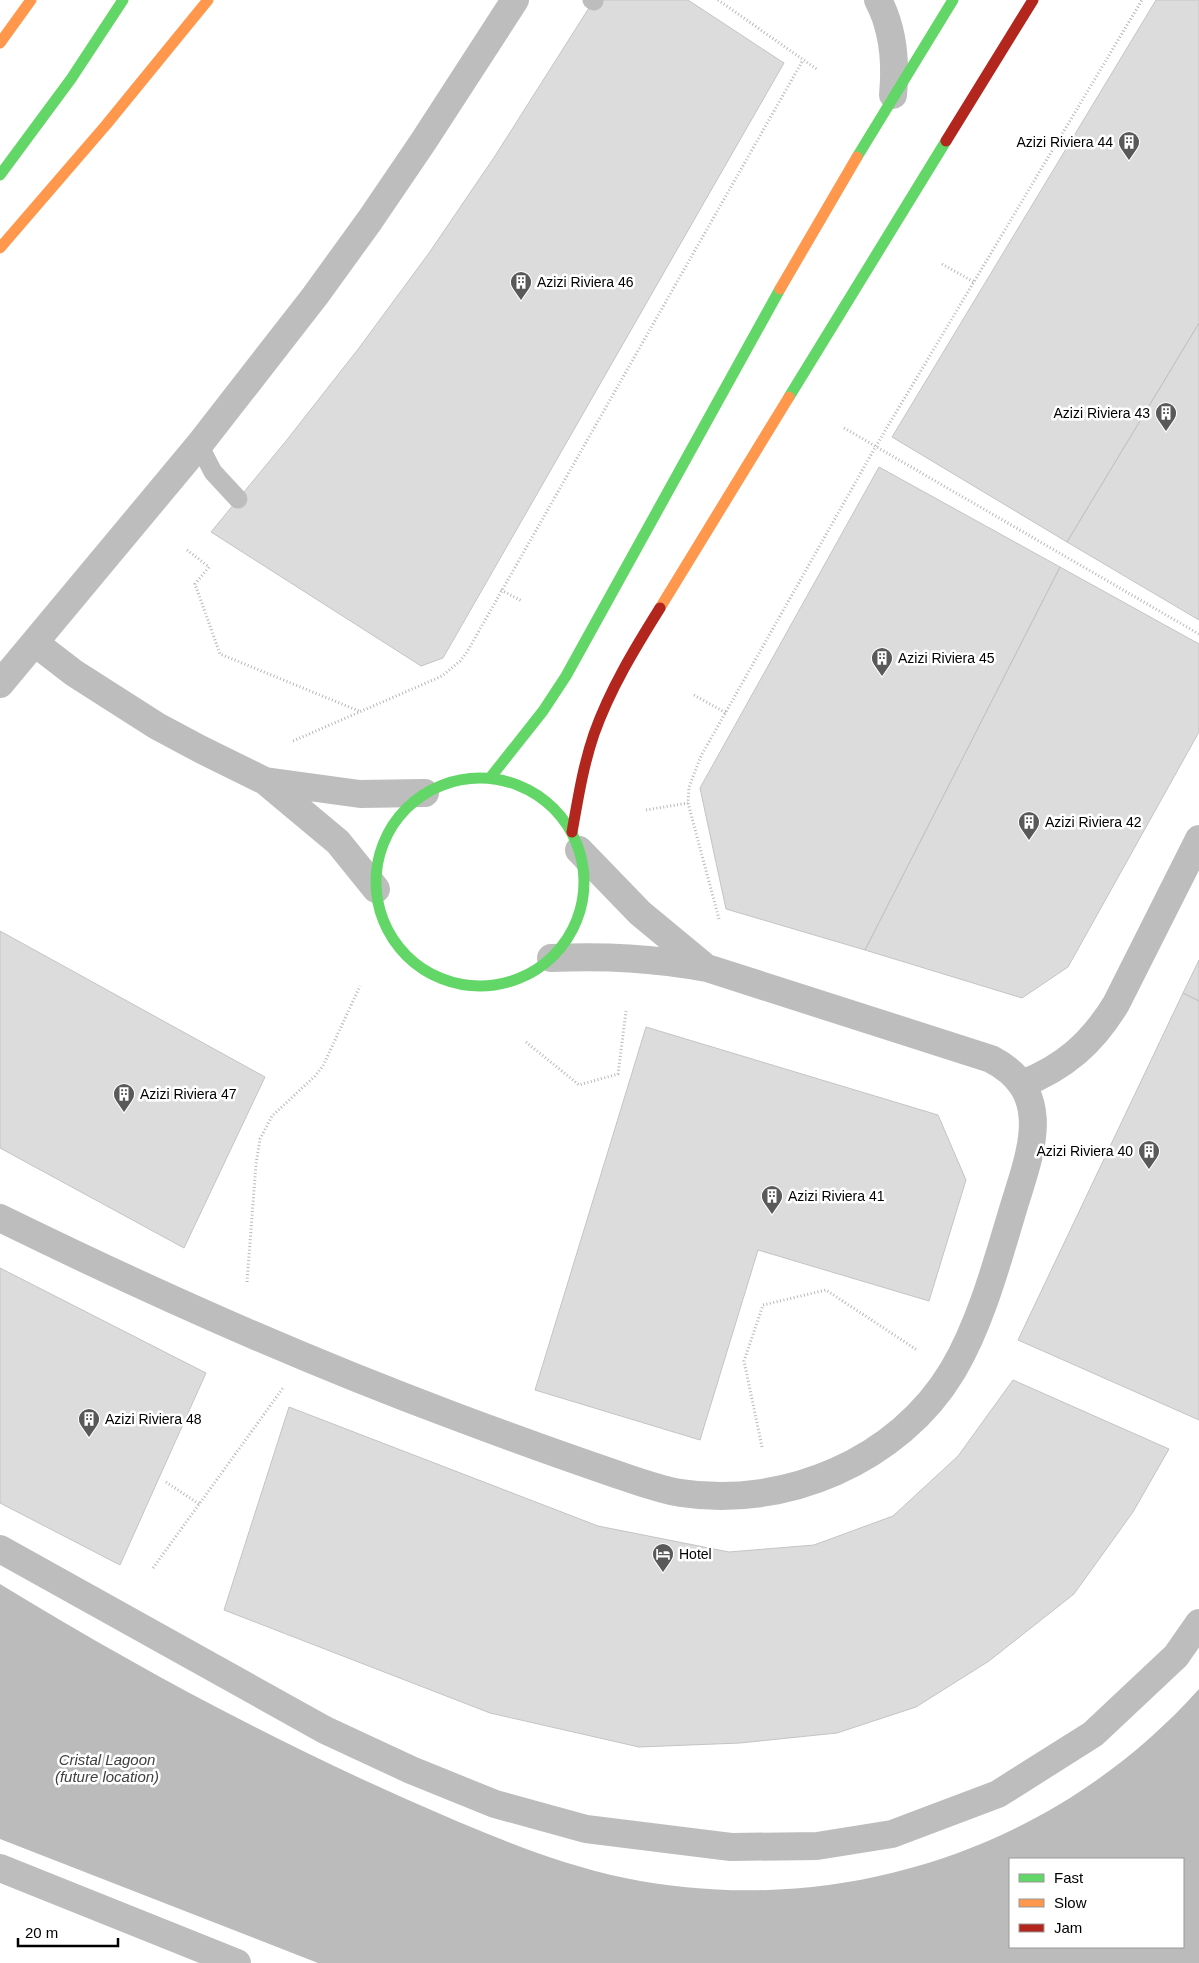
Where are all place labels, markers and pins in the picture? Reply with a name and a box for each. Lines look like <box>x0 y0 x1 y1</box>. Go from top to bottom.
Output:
building icon: Azizi Riviera 44 <box>1117 130 1141 161</box>
place label: Azizi Riviera 44 <box>1017 134 1113 150</box>
building icon: Azizi Riviera 46 <box>509 270 533 301</box>
place label: Azizi Riviera 46 <box>537 274 634 290</box>
building icon: Azizi Riviera 43 <box>1154 401 1178 432</box>
place label: Azizi Riviera 43 <box>1054 405 1150 421</box>
building icon: Azizi Riviera 45 <box>870 646 894 677</box>
place label: Azizi Riviera 45 <box>898 650 995 666</box>
building icon: Azizi Riviera 42 <box>1017 810 1041 841</box>
place label: Azizi Riviera 42 <box>1045 814 1142 830</box>
building icon: Azizi Riviera 47 <box>112 1082 136 1113</box>
place label: Azizi Riviera 47 <box>140 1086 237 1102</box>
building icon: Azizi Riviera 40 <box>1137 1139 1161 1170</box>
place label: Azizi Riviera 40 <box>1037 1143 1133 1159</box>
building icon: Azizi Riviera 41 <box>760 1184 784 1215</box>
place label: Azizi Riviera 41 <box>788 1188 885 1204</box>
building icon: Azizi Riviera 48 <box>77 1407 101 1438</box>
place label: Azizi Riviera 48 <box>105 1411 202 1427</box>
hotel icon: Hotel <box>651 1542 675 1573</box>
place label: Hotel <box>679 1546 712 1562</box>

